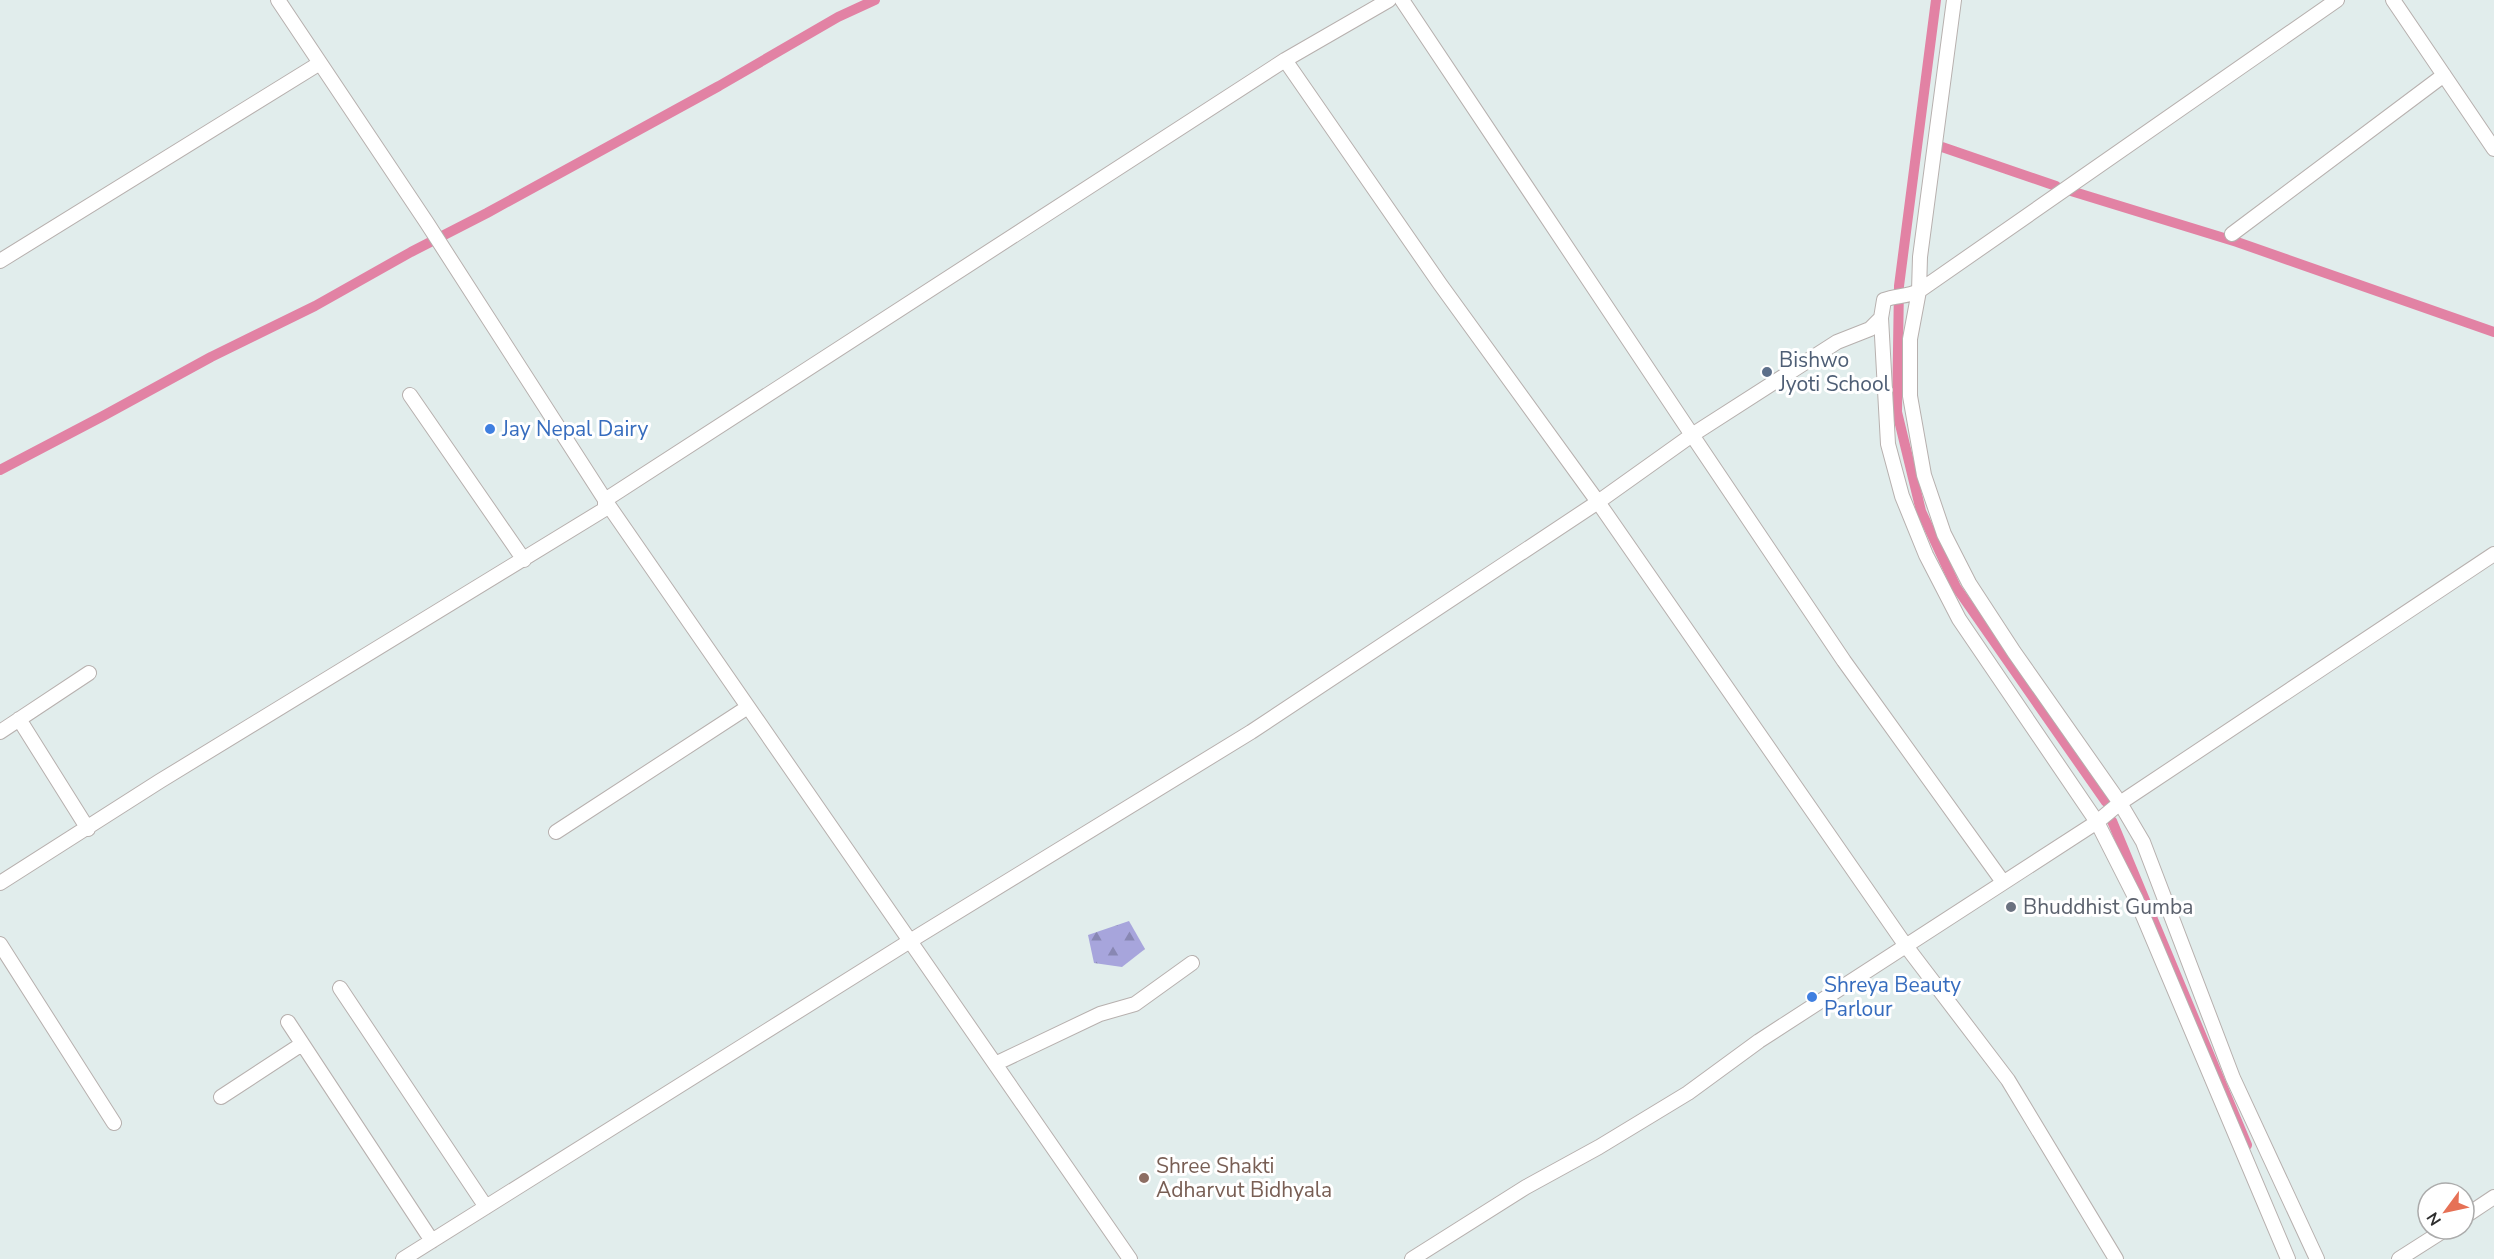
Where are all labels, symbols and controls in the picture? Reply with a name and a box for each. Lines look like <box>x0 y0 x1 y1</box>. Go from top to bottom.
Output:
place label: Bishwo Jyoti School <box>1778 346 1891 398</box>
marker: Bishwo Jyoti School <box>1760 365 1774 379</box>
place label: Jay Nepal Dairy <box>501 415 648 443</box>
marker: Jay Nepal Dairy <box>483 422 497 436</box>
place label: Bhuddhist Gumba <box>2023 893 2193 921</box>
marker: Bhuddhist Gumba <box>2004 900 2018 914</box>
place label: Shreya Beauty Parlour <box>1824 971 1961 1023</box>
marker: Shreya Beauty Parlour <box>1805 990 1819 1004</box>
place label: Shree Shakti Adharvut Bidhyala <box>1156 1152 1332 1204</box>
marker: Shree Shakti Adharvut Bidhyala <box>1137 1171 1151 1185</box>
north arrow <box>2416 1181 2476 1241</box>
text: N <box>2422 1208 2447 1230</box>

